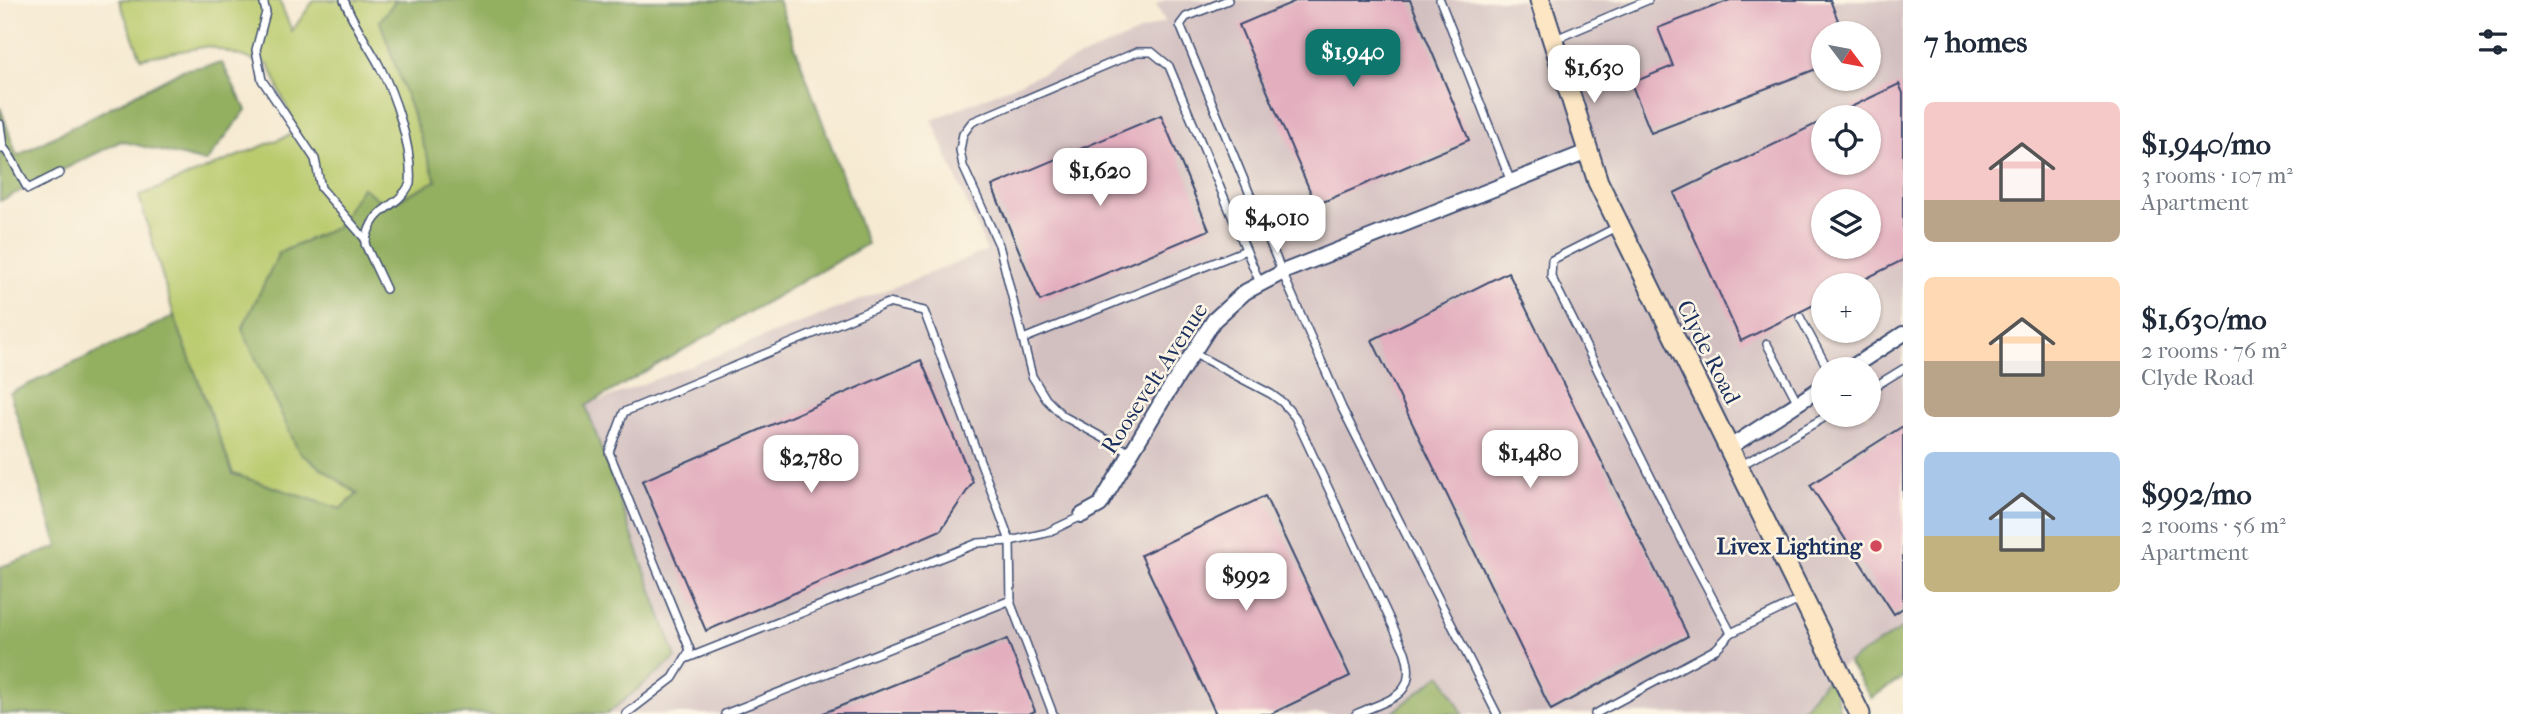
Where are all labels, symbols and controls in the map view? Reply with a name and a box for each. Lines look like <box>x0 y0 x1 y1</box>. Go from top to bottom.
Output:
north arrow <box>1811 21 1881 91</box>
map controls <box>1811 21 1881 427</box>
icon: filters <box>2474 23 2512 61</box>
text: 7 homes <box>1924 25 2027 60</box>
pin: $1,940 <box>1296 29 1410 89</box>
text: $1,940 <box>1321 38 1385 65</box>
pin: $1,630 <box>1537 46 1651 105</box>
text: $1,630 <box>1564 54 1624 81</box>
button: locate <box>1811 105 1881 175</box>
text: $1,940/mo <box>2141 127 2271 162</box>
icon: home <box>1980 130 2064 214</box>
pin: $1,620 <box>1043 148 1157 208</box>
text: $1,620 <box>1069 157 1131 184</box>
text: 3 rooms · 107 m² <box>2141 162 2293 189</box>
button: layers <box>1811 189 1881 259</box>
text: Apartment <box>2141 189 2249 216</box>
pin: $4,010 <box>1220 196 1334 255</box>
text: $4,010 <box>1245 204 1309 231</box>
button: + <box>1811 273 1881 343</box>
street label: Clyde Road <box>1671 296 1746 409</box>
street label: Roosevelt Avenue <box>1095 297 1213 459</box>
text: $1,630/mo <box>2141 302 2267 337</box>
icon: home <box>1980 305 2064 389</box>
text: 2 rooms · 76 m² <box>2141 337 2287 364</box>
button: − <box>1811 357 1881 427</box>
text: Clyde Road <box>2141 364 2254 391</box>
pin: $1,480 <box>1473 430 1587 490</box>
pin: $2,780 <box>754 435 868 495</box>
text: $1,480 <box>1498 439 1562 466</box>
text: $2,780 <box>779 444 843 471</box>
text: $992/mo <box>2141 477 2252 512</box>
icon: home <box>1980 480 2064 564</box>
text: 2 rooms · 56 m² <box>2141 512 2286 539</box>
place label: Livex Lighting <box>1716 533 1863 560</box>
marker: Livex Lighting <box>1868 538 1884 554</box>
text: Apartment <box>2141 539 2249 566</box>
pin: $992 <box>1205 554 1287 613</box>
text: $992 <box>1222 562 1270 589</box>

